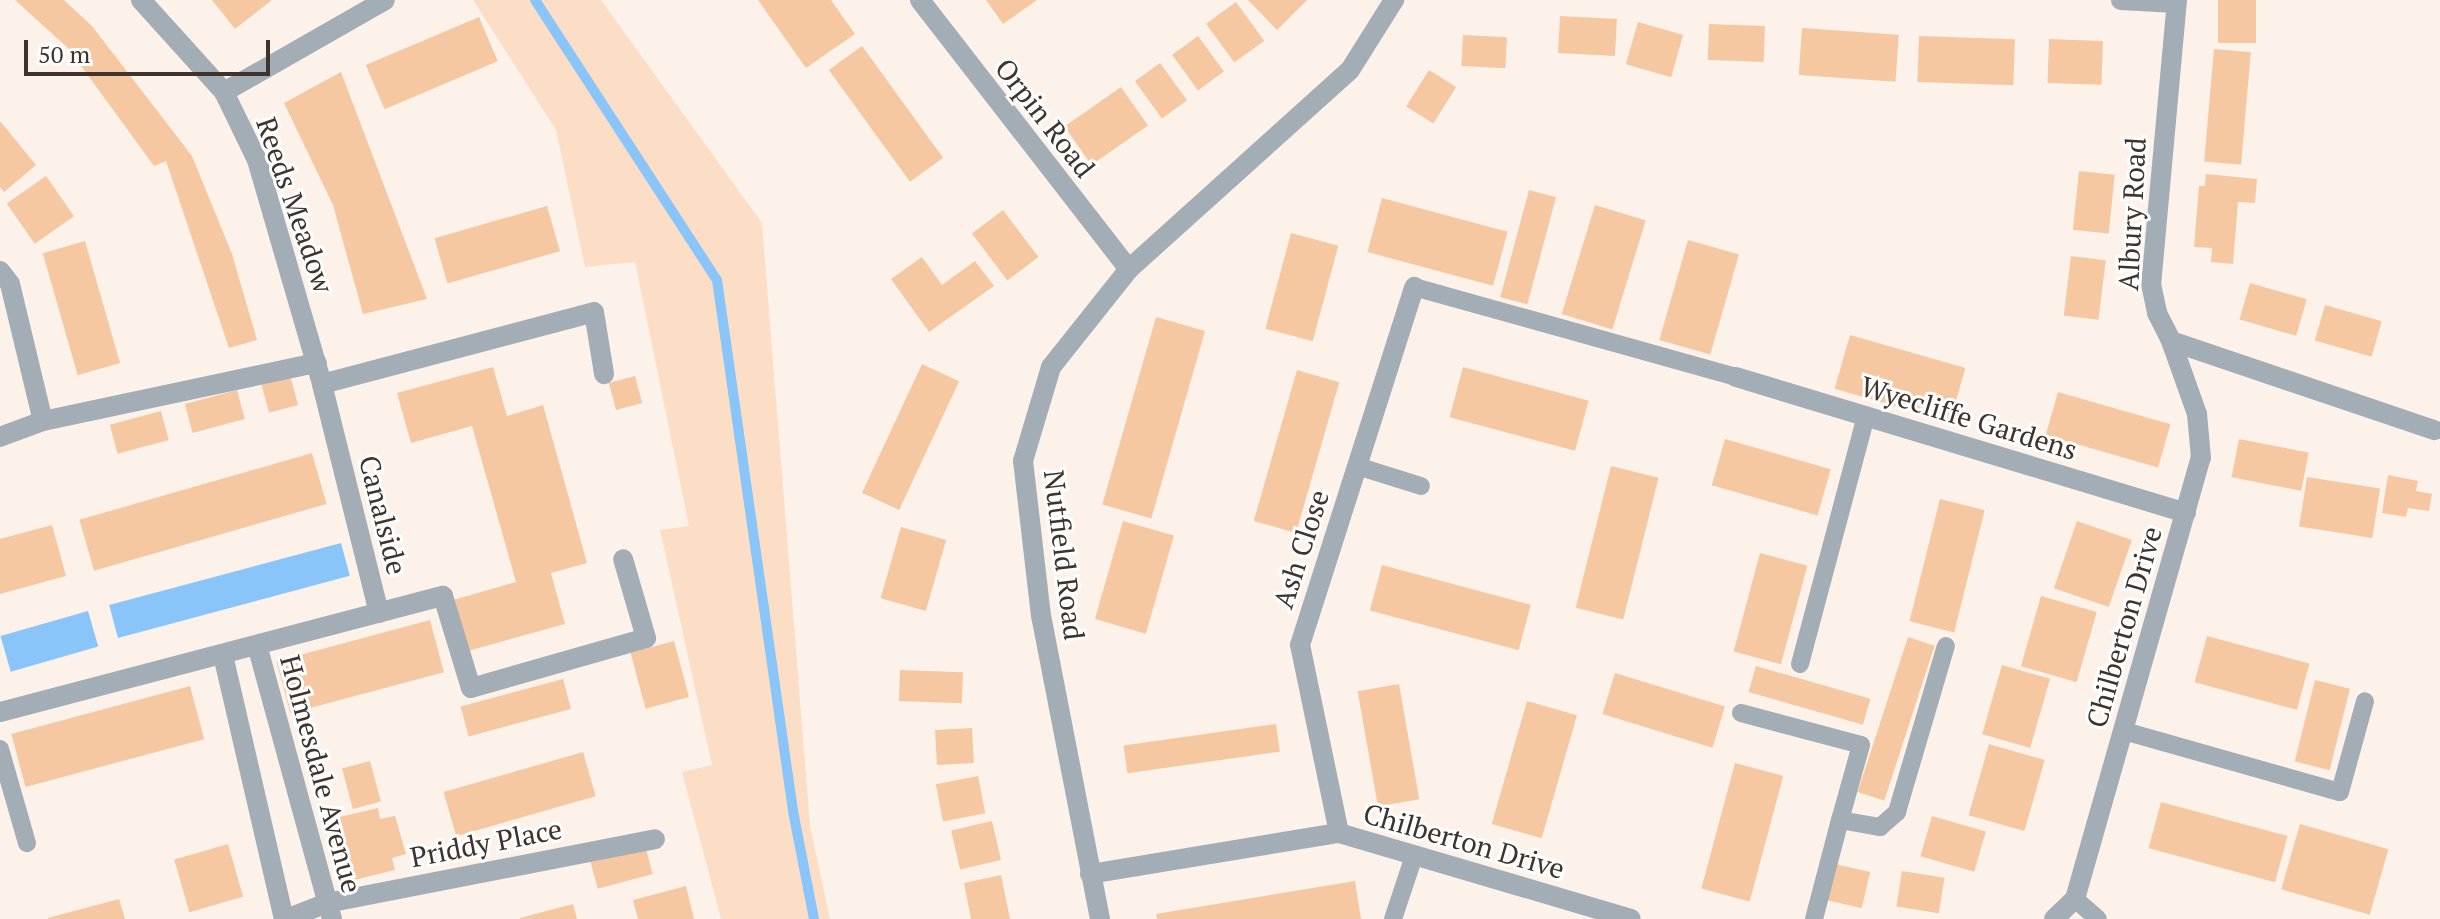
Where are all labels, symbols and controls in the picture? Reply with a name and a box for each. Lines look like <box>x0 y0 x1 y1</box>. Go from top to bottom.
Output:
scale bar <box>28 24 274 74</box>
text: 50 m <box>38 38 90 70</box>
street label: Orpin Road <box>988 52 1102 184</box>
street label: Reeds Meadow <box>249 113 341 297</box>
street label: Albury Road <box>2111 136 2153 292</box>
street label: Wyecliffe Gardens <box>1857 369 2081 467</box>
street label: Canalside <box>352 452 414 578</box>
street label: Nutfield Road <box>1037 468 1091 642</box>
street label: Ash Close <box>1266 485 1336 613</box>
street label: Chilberton Drive <box>2079 523 2169 731</box>
street label: Holmesdale Avenue <box>273 651 369 897</box>
street label: Chilberton Drive <box>1360 796 1568 886</box>
street label: Priddy Place <box>407 812 565 874</box>

